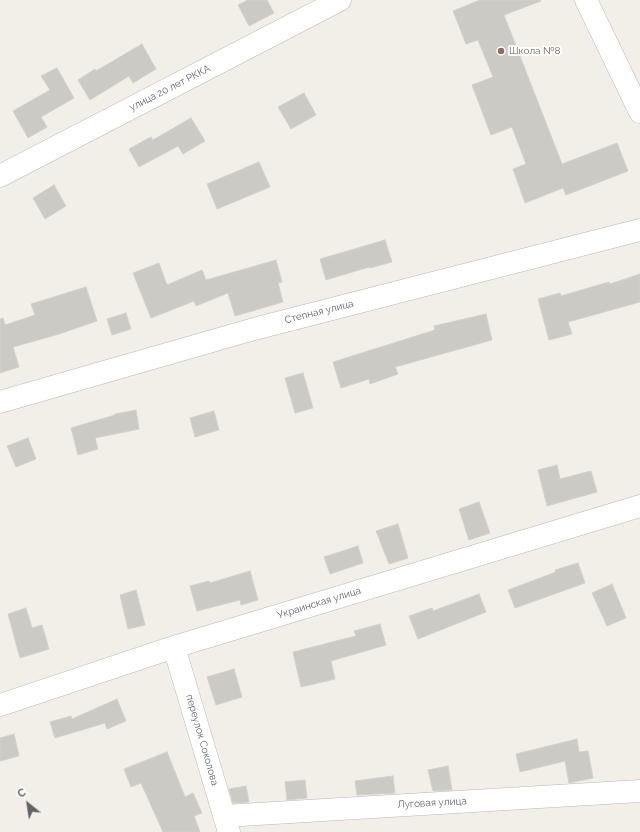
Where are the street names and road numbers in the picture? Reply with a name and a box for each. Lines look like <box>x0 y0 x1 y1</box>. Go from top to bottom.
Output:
street label: улица 20 лет РККА <box>128 62 212 114</box>
street label: Степная улица <box>283 298 355 326</box>
street label: Украинская улица <box>276 585 362 621</box>
street label: переулок Соколова <box>183 693 221 787</box>
street label: Луговая улица <box>397 795 467 811</box>

